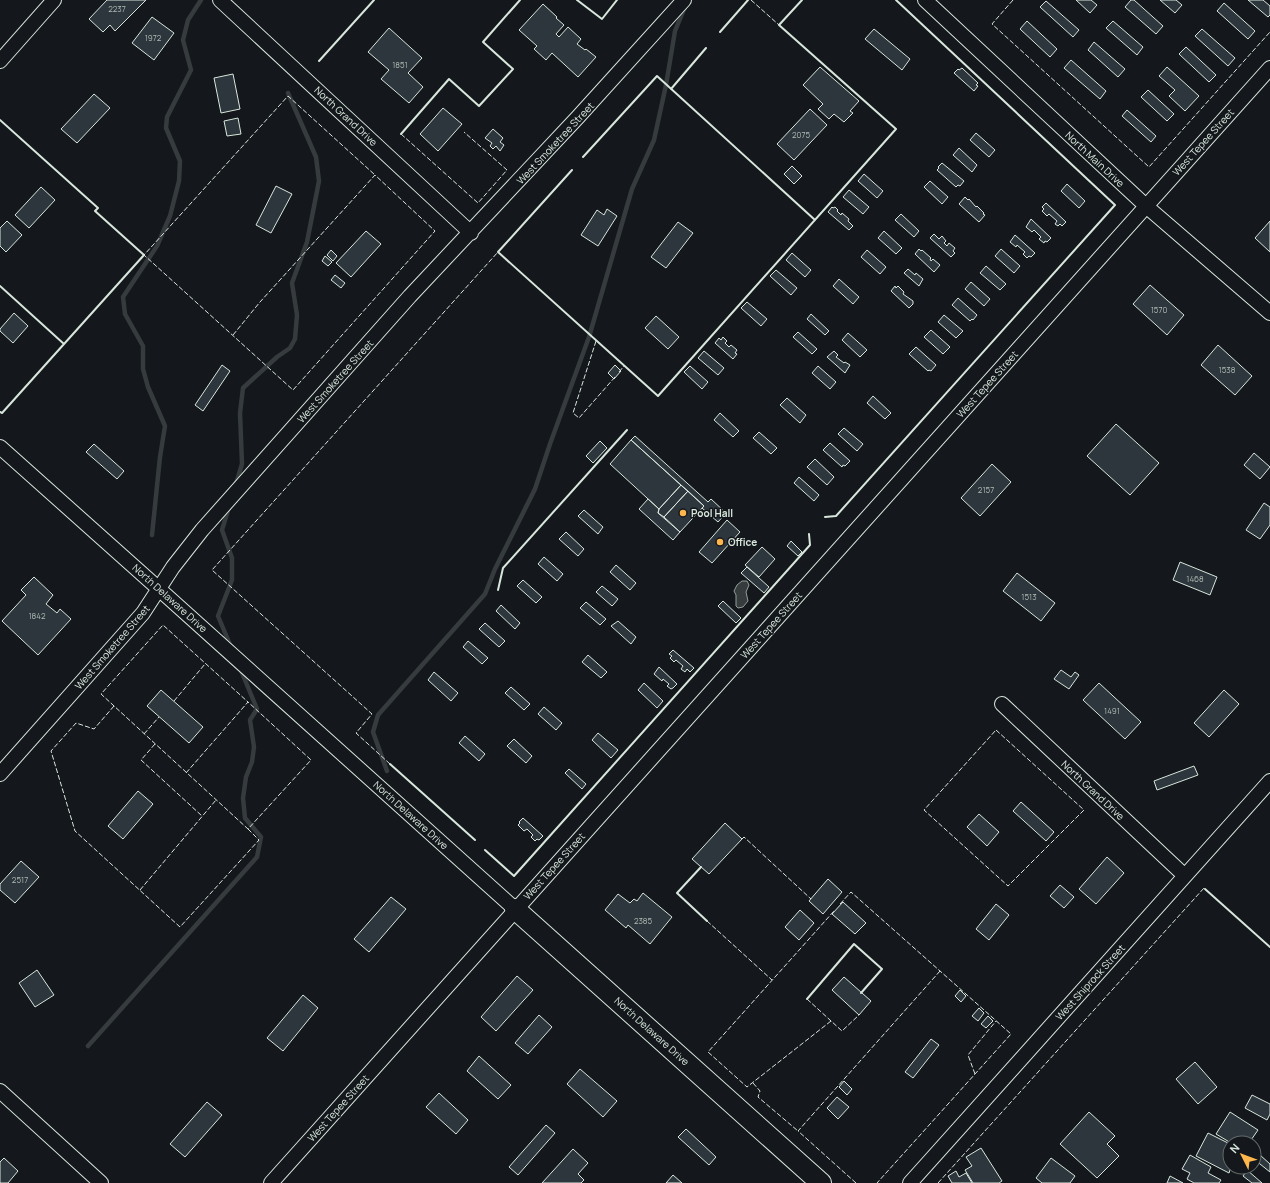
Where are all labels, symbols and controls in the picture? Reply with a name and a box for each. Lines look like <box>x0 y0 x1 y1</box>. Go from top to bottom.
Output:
house number: 2237 <box>108 3 126 14</box>
house number: 1972 <box>145 32 162 43</box>
house number: 1851 <box>392 59 408 70</box>
street label: North Grand Drive <box>311 83 381 149</box>
street label: West Smoketree Street <box>513 99 597 187</box>
street label: West Tepee Street <box>1169 105 1237 179</box>
street label: North Main Drive <box>1062 128 1128 190</box>
house number: 2075 <box>792 129 810 140</box>
house number: 1570 <box>1151 304 1167 315</box>
street label: West Smoketree Street <box>294 336 376 426</box>
street label: West Tepee Street <box>953 347 1021 421</box>
house number: 1538 <box>1219 364 1236 375</box>
house number: 2157 <box>978 484 994 495</box>
place label: Pool Hall <box>691 506 733 520</box>
marker: Pool Hall <box>678 508 688 518</box>
place label: Office <box>728 535 757 549</box>
marker: Office <box>715 537 725 547</box>
street label: North Delaware Drive <box>130 561 211 635</box>
house number: 1468 <box>1186 573 1204 584</box>
street label: West Tepee Street <box>737 588 805 662</box>
house number: 1513 <box>1021 591 1037 602</box>
street label: West Smoketree Street <box>71 602 153 692</box>
house number: 1842 <box>28 610 46 621</box>
house number: 1491 <box>1104 705 1120 716</box>
street label: North Grand Drive <box>1058 757 1128 823</box>
street label: North Delaware Drive <box>371 778 452 852</box>
street label: West Tepee Street <box>520 829 588 903</box>
house number: 2517 <box>12 874 28 885</box>
house number: 2385 <box>634 915 653 926</box>
street label: West Shiprock Street <box>1052 941 1128 1023</box>
street label: North Delaware Drive <box>612 994 693 1068</box>
street label: West Tepee Street <box>304 1071 372 1145</box>
north arrow <box>1222 1135 1262 1175</box>
text: N <box>1226 1140 1242 1156</box>

